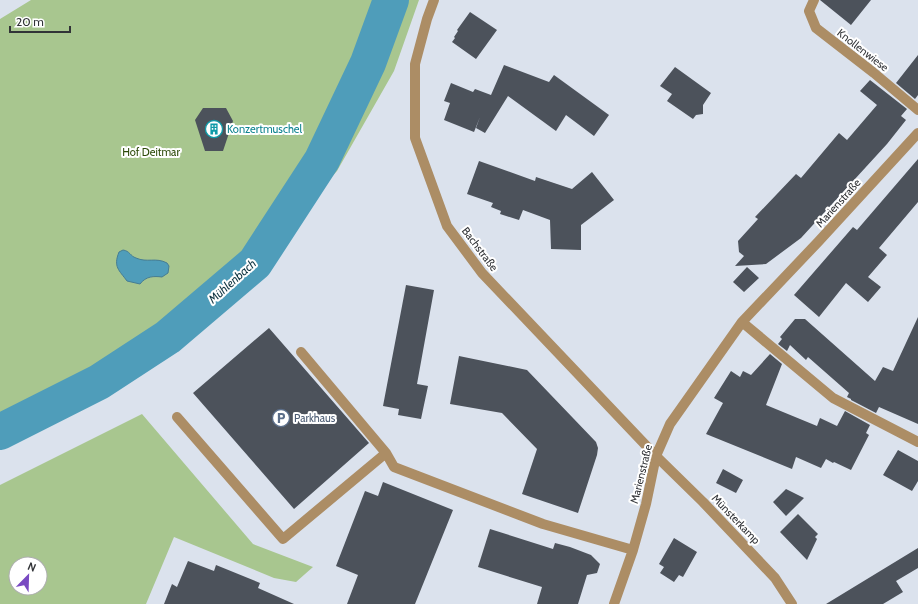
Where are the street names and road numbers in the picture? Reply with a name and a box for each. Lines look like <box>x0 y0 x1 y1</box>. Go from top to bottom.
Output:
street label: Knollenwiese <box>835 26 892 75</box>
street label: Marienstraße <box>813 176 864 230</box>
street label: Bachstraße <box>459 224 501 274</box>
street label: Marienstraße <box>627 443 655 505</box>
street label: Münsterkamp <box>709 491 763 547</box>

